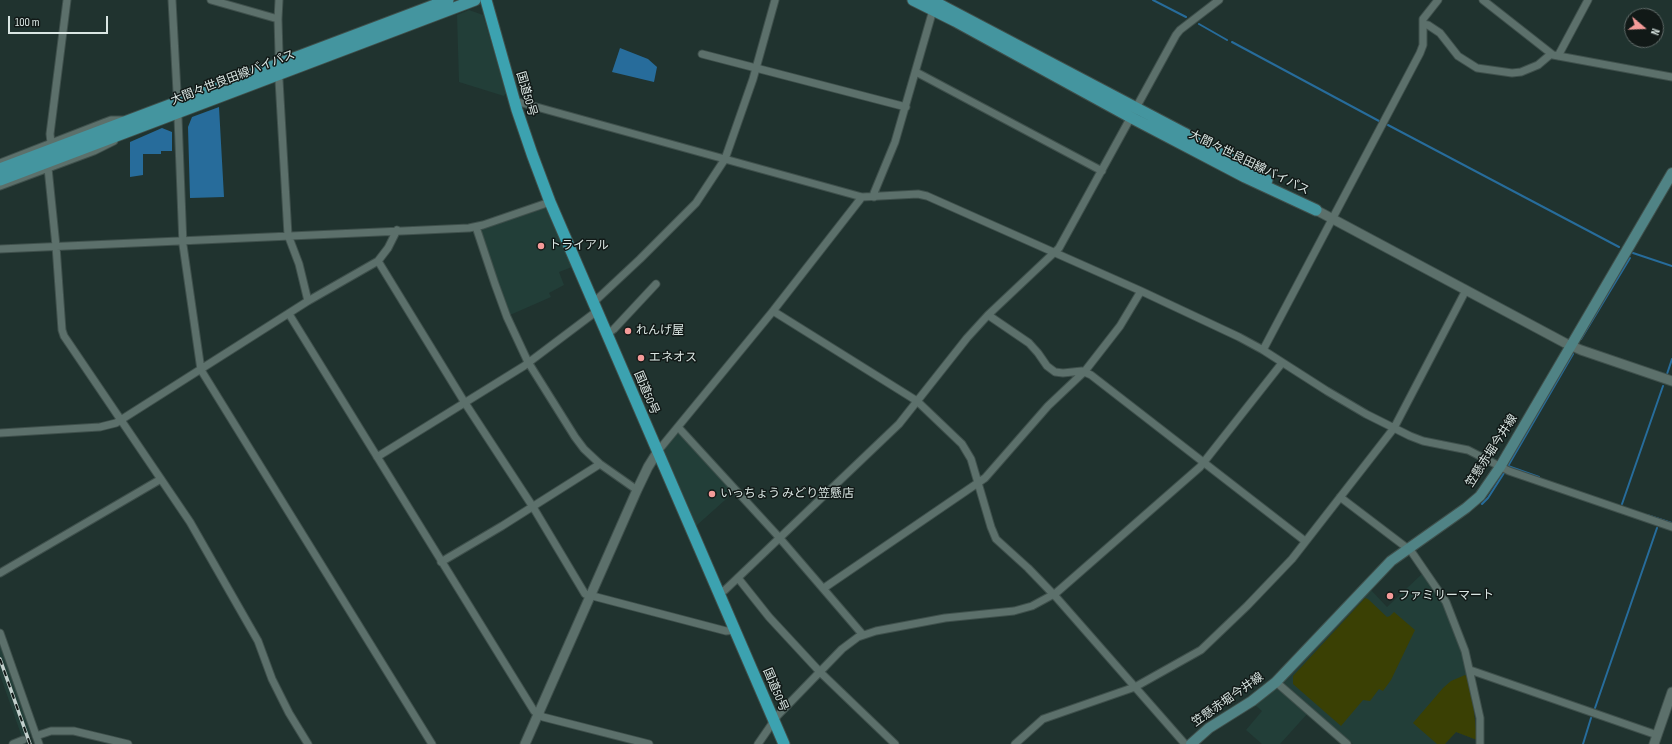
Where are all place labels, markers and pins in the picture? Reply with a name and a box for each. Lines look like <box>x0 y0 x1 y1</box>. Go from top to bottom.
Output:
place label: トライアル <box>549 239 609 253</box>
marker: トライアル <box>536 241 546 251</box>
place label: れんげ屋 <box>636 324 684 338</box>
marker: れんげ屋 <box>623 326 633 336</box>
place label: エネオス <box>649 351 697 365</box>
marker: エネオス <box>636 353 646 363</box>
place label: いっちょう みどり笠懸店 <box>720 487 854 501</box>
marker: いっちょう みどり笠懸店 <box>707 489 717 499</box>
place label: ファミリーマート <box>1398 589 1494 603</box>
marker: ファミリーマート <box>1385 591 1395 601</box>

